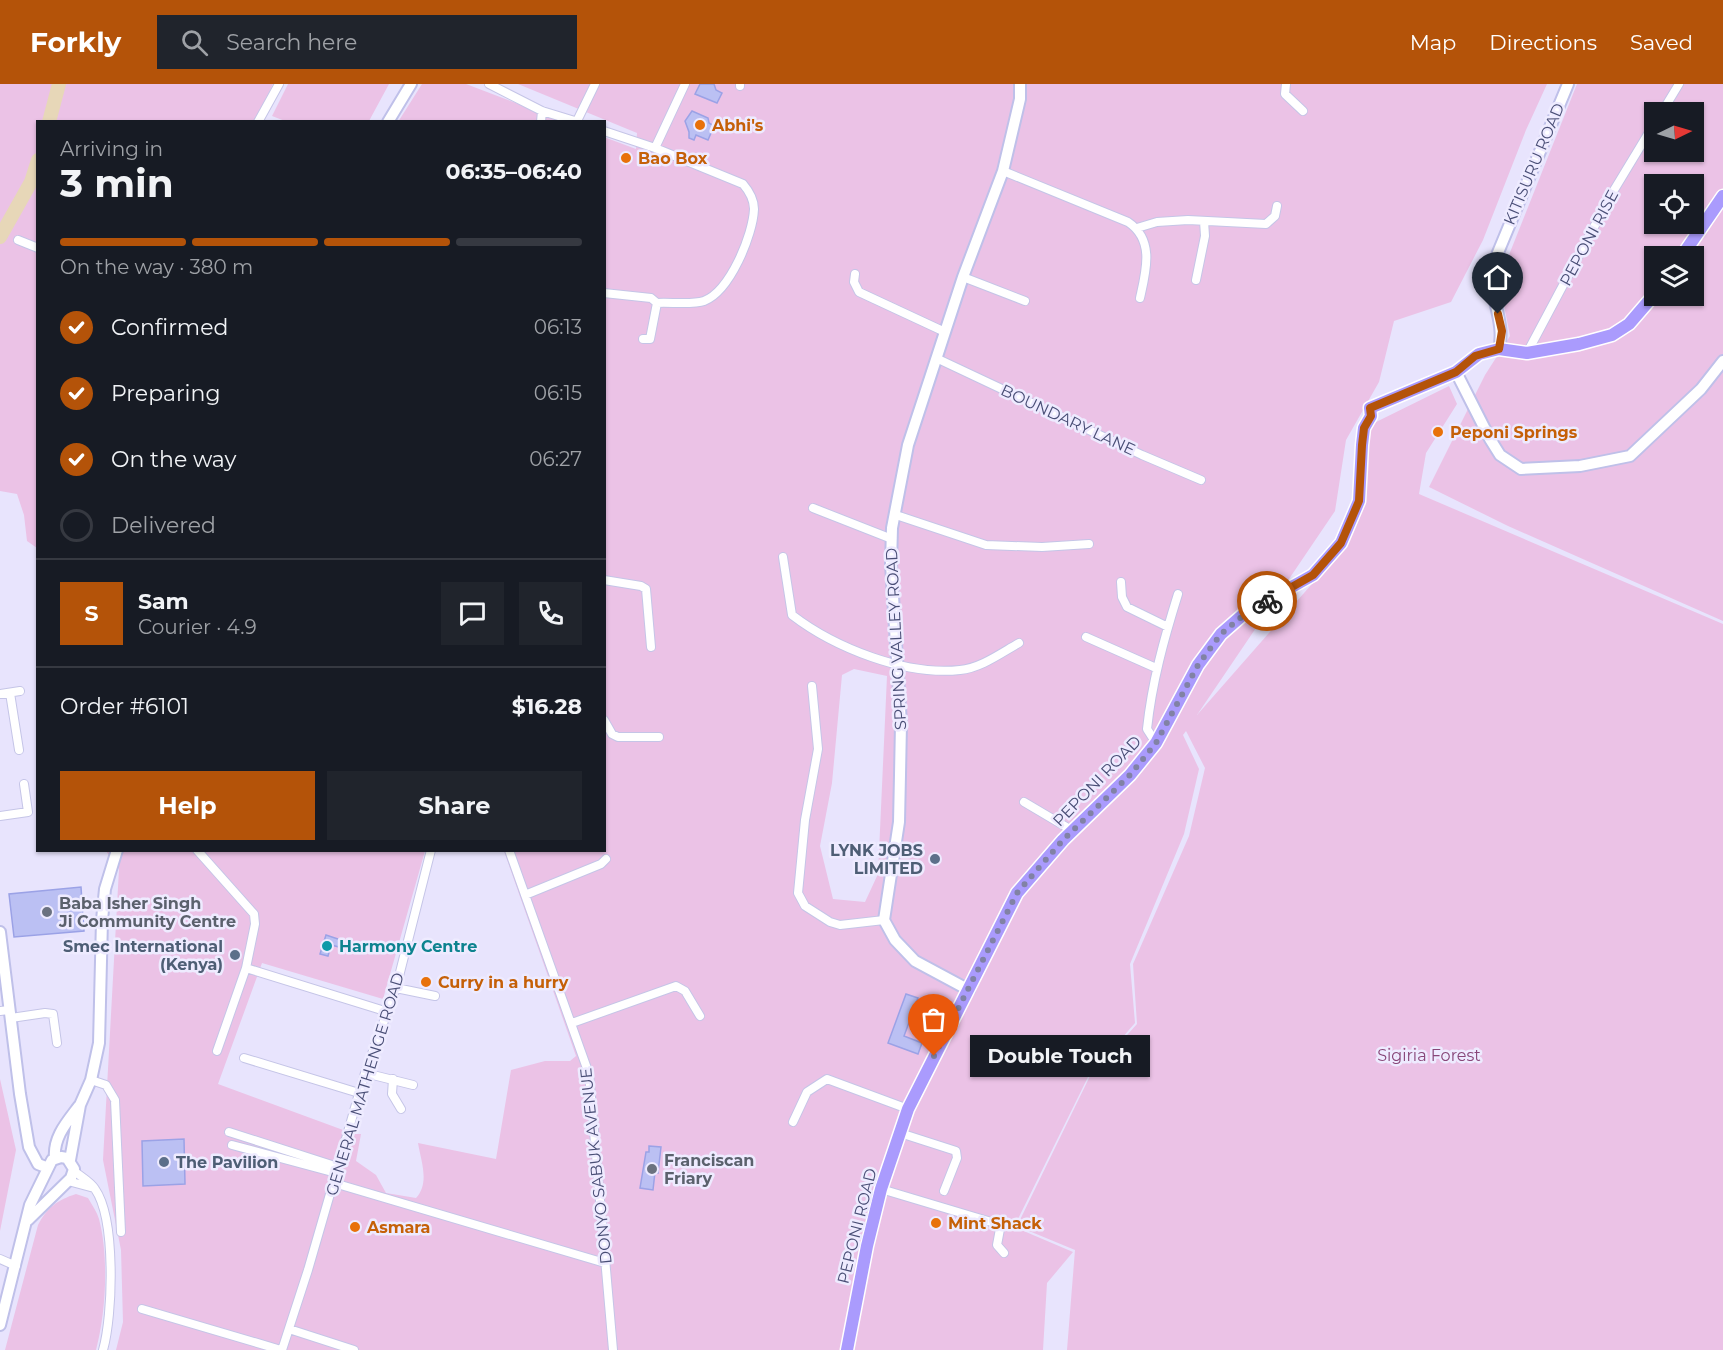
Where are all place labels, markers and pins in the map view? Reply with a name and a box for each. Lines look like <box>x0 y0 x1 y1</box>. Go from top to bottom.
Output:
place label: Abhi's <box>711 116 764 135</box>
marker: Abhi's <box>693 118 707 132</box>
place label: Bao Box <box>638 149 708 168</box>
marker: Bao Box <box>619 151 633 165</box>
pin <box>1472 252 1523 314</box>
place label: Peponi Springs <box>1450 423 1578 442</box>
marker: Peponi Springs <box>1431 425 1445 439</box>
place label: LYNK JOBS LIMITED <box>830 841 923 878</box>
marker: LYNK JOBS LIMITED <box>928 852 942 866</box>
place label: Baba Isher Singh Ji Community Centre <box>58 894 236 931</box>
marker: Baba Isher Singh Ji Community Centre <box>40 905 54 919</box>
place label: Smec International (Kenya) <box>63 937 223 974</box>
place label: Harmony Centre <box>339 937 477 956</box>
marker: Harmony Centre <box>320 939 334 953</box>
marker: Smec International (Kenya) <box>228 948 242 962</box>
place label: Curry in a hurry <box>438 973 569 992</box>
marker: Curry in a hurry <box>419 975 433 989</box>
pin <box>908 994 959 1056</box>
callout: Double Touch <box>970 1035 1150 1077</box>
place label: Franciscan Friary <box>664 1151 754 1188</box>
place label: The Pavilion <box>176 1153 278 1172</box>
marker: The Pavilion <box>157 1155 171 1169</box>
marker: Franciscan Friary <box>645 1162 659 1176</box>
place label: Mint Shack <box>948 1214 1042 1233</box>
marker: Mint Shack <box>929 1216 943 1230</box>
place label: Asmara <box>366 1218 430 1237</box>
marker: Asmara <box>348 1220 362 1234</box>

